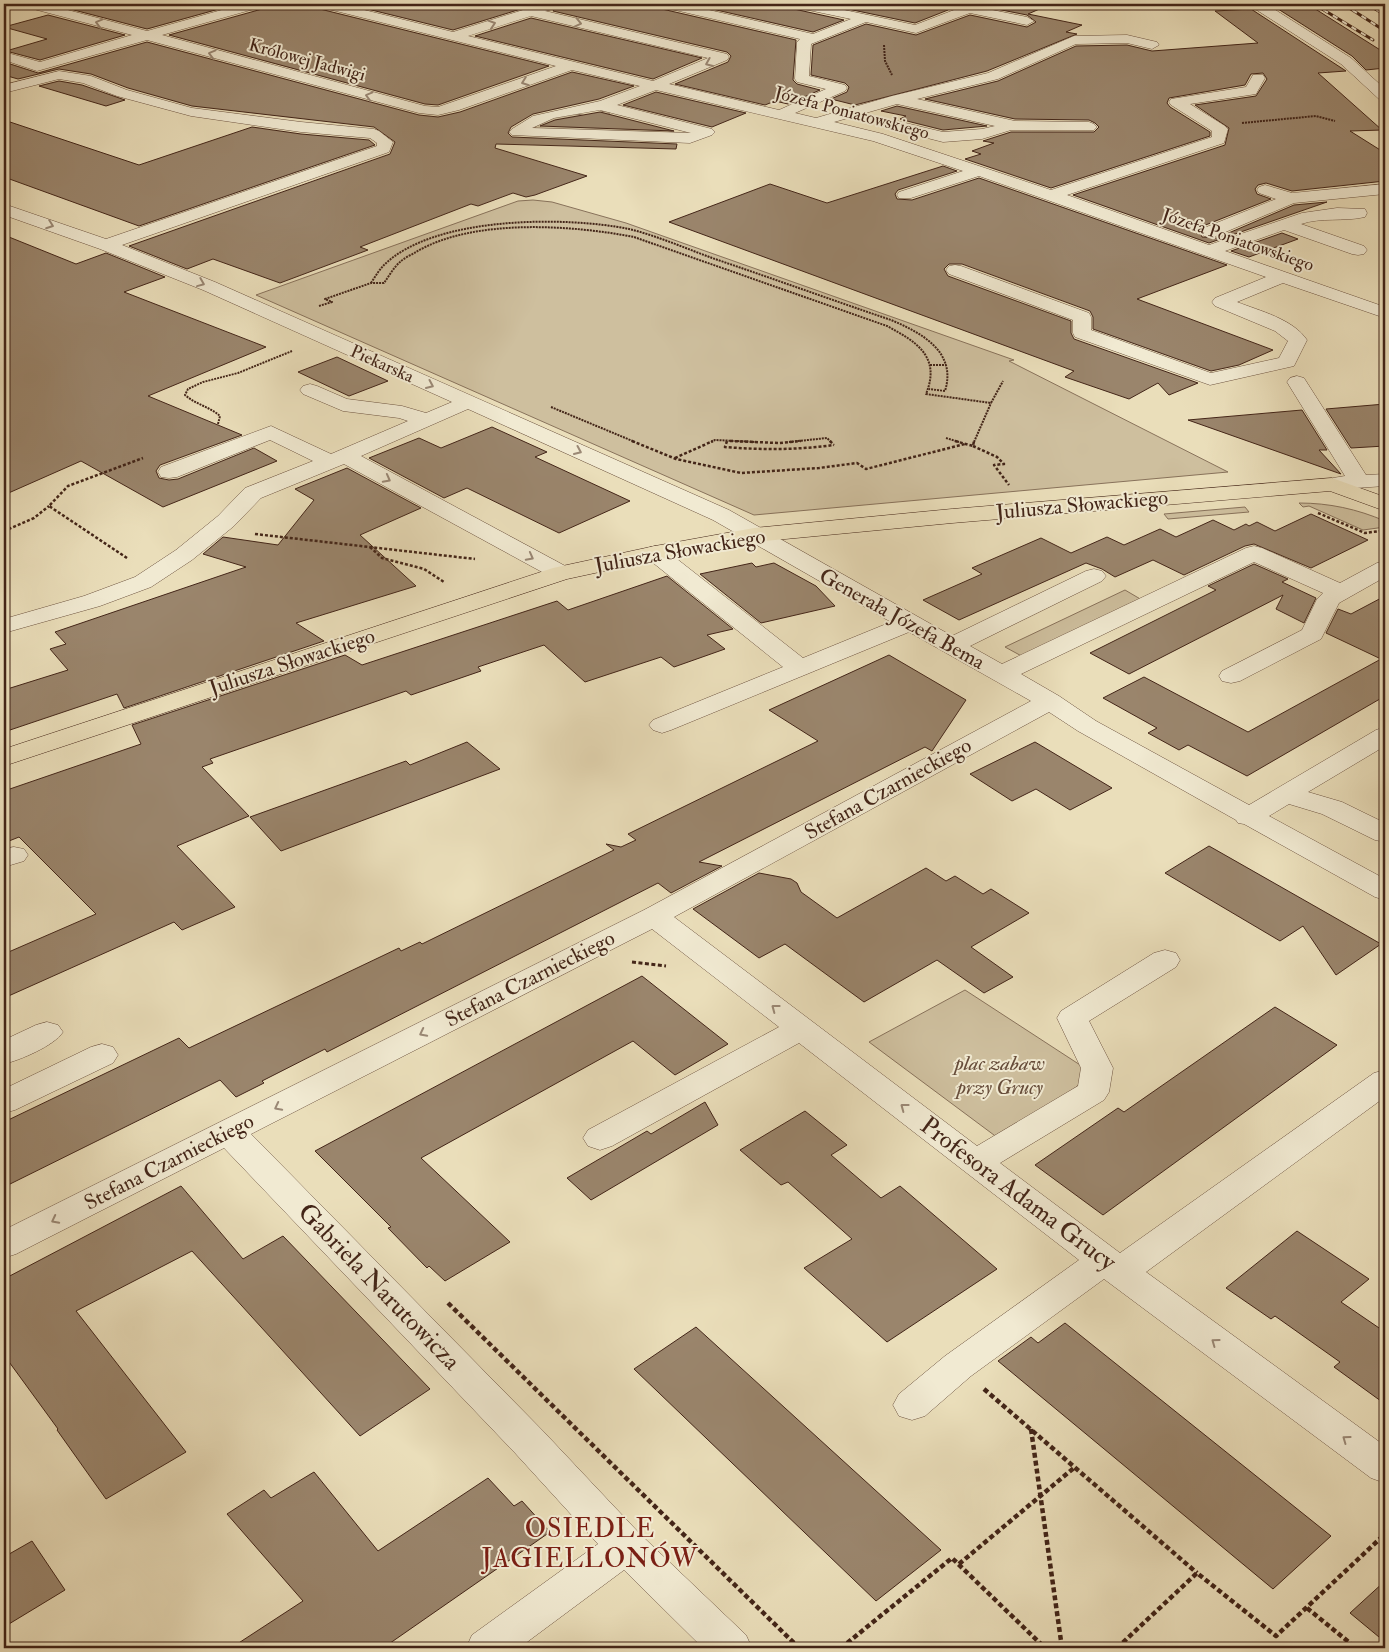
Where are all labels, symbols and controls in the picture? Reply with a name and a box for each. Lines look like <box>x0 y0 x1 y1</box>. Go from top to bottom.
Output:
one-way arrow <box>574 17 583 28</box>
one-way arrow <box>96 18 104 28</box>
one-way arrow <box>488 20 496 30</box>
street label: Królowej Jadwigi <box>246 33 368 87</box>
one-way arrow <box>208 49 216 59</box>
one-way arrow <box>705 56 714 67</box>
one-way arrow <box>521 76 529 86</box>
street label: Józefa Poniatowskiego <box>771 81 932 145</box>
one-way arrow <box>365 92 373 102</box>
street label: Józefa Poniatowskiego <box>1158 203 1317 277</box>
one-way arrow <box>45 219 53 229</box>
one-way arrow <box>197 277 205 287</box>
street label: Piekarska <box>347 340 418 388</box>
one-way arrow <box>425 378 434 389</box>
one-way arrow <box>573 445 582 456</box>
one-way arrow <box>382 473 391 483</box>
street label: Juliusza Słowackiego <box>994 484 1169 526</box>
street label: Juliusza Słowackiego <box>592 523 767 579</box>
one-way arrow <box>525 551 534 561</box>
street label: Generała Józefa Bema <box>814 562 990 676</box>
street label: Juliusza Słowackiego <box>205 622 378 702</box>
street label: Stefana Czarnieckiego <box>800 732 976 846</box>
street label: Stefana Czarnieckiego <box>441 925 619 1033</box>
one-way arrow <box>772 1006 781 1014</box>
one-way arrow <box>419 1027 428 1037</box>
park label: plac zabaw przy Grucy <box>952 1050 1045 1101</box>
one-way arrow <box>274 1101 283 1111</box>
one-way arrow <box>901 1105 910 1113</box>
street label: Stefana Czarnieckiego <box>80 1108 258 1216</box>
street label: Profesora Adama Grucy <box>914 1110 1123 1278</box>
street label: Gabriela Narutowicza <box>291 1197 467 1378</box>
one-way arrow <box>51 1214 60 1224</box>
one-way arrow <box>1211 1339 1221 1348</box>
one-way arrow <box>1343 1436 1352 1444</box>
district label: OSIEDLE JAGIELLONÓW <box>481 1513 699 1575</box>

